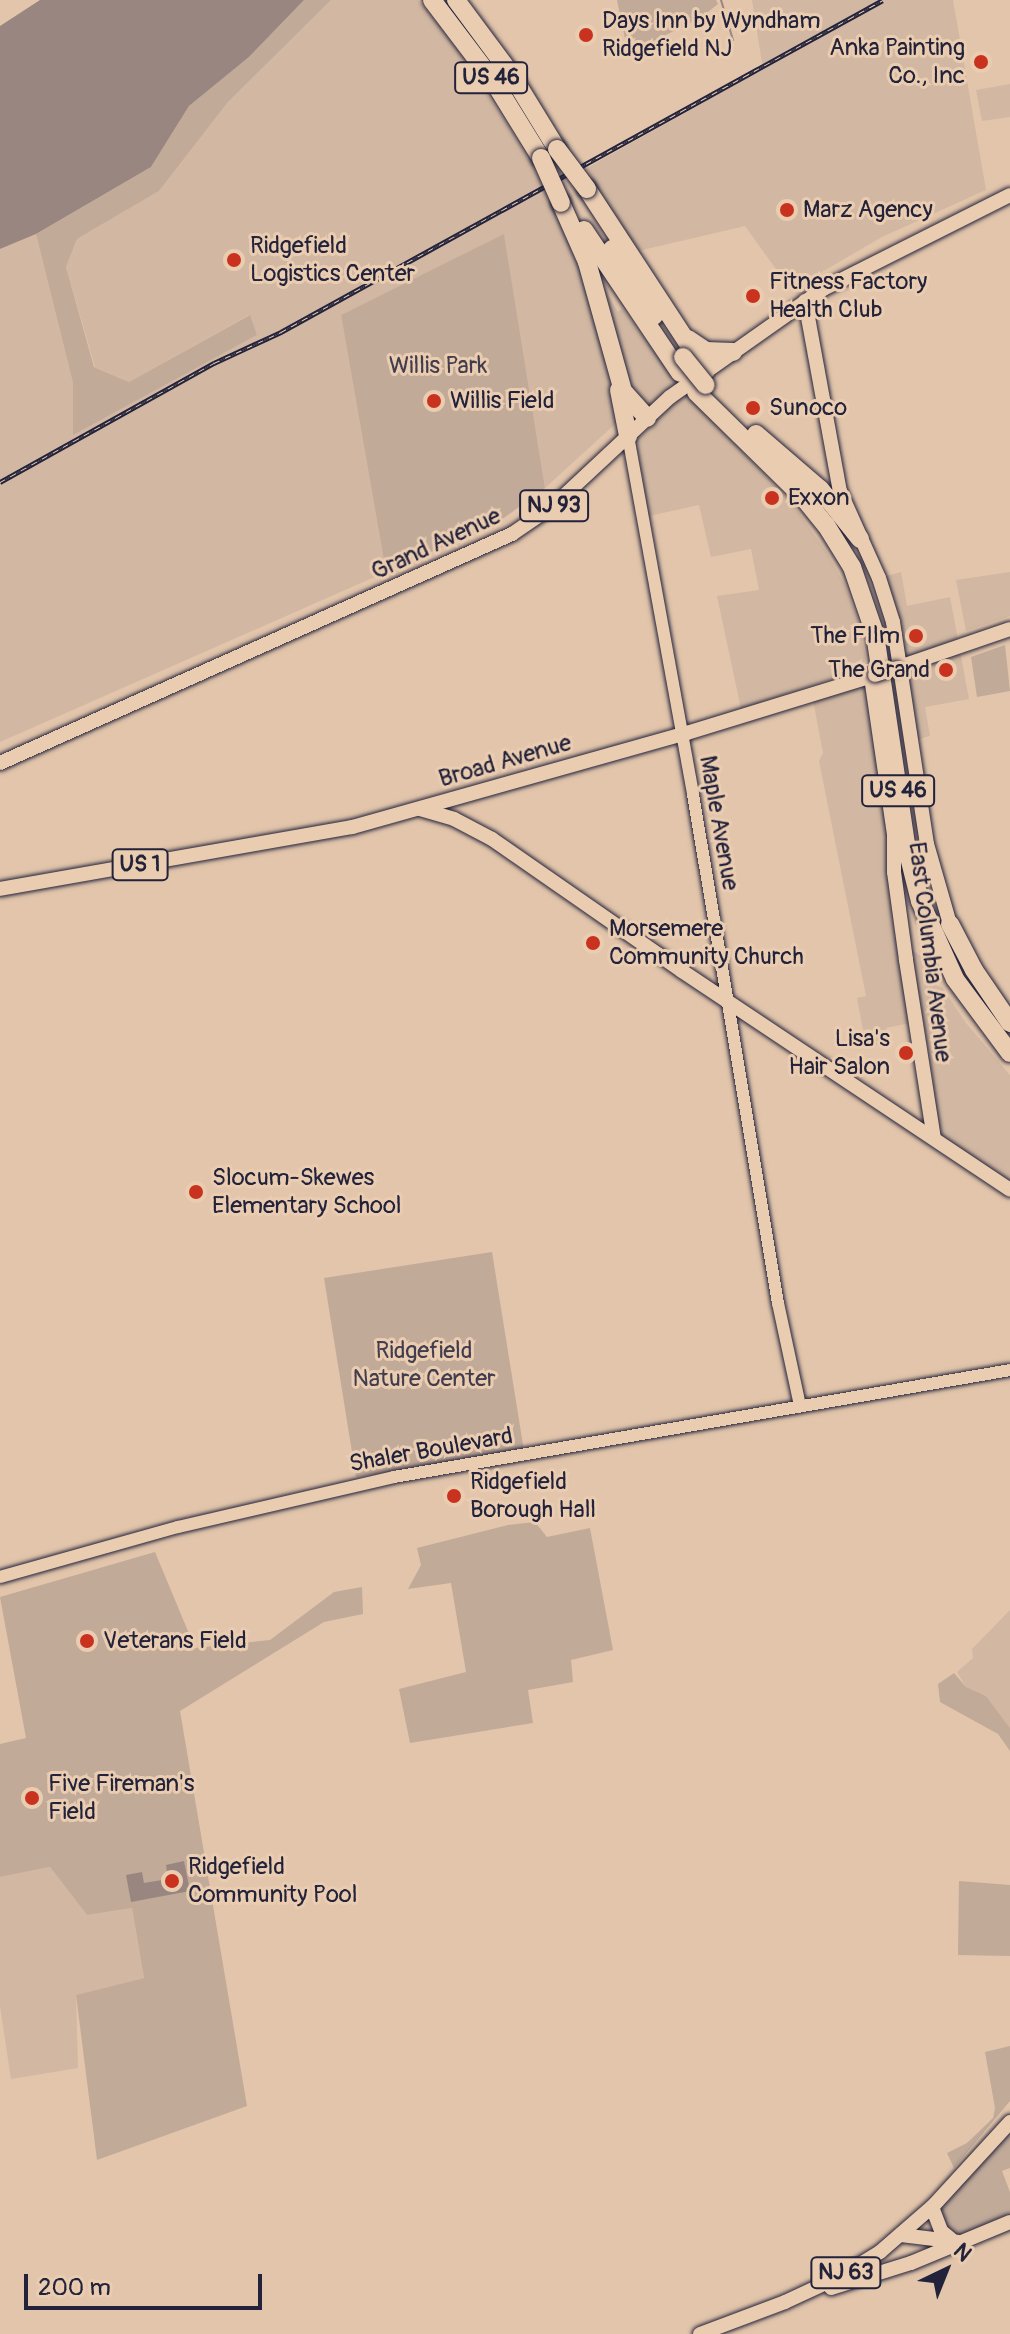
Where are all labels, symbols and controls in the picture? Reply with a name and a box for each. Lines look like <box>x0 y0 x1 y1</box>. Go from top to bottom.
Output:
place label: Days Inn by Wyndham Ridgefield NJ <box>602 7 821 63</box>
marker: Days Inn by Wyndham Ridgefield NJ <box>577 26 595 44</box>
place label: Anka Painting Co., Inc <box>829 34 965 90</box>
marker: Anka Painting Co., Inc <box>972 53 990 71</box>
road number: US 46 <box>453 60 529 96</box>
place label: Marz Agency <box>803 196 933 224</box>
marker: Marz Agency <box>778 201 796 219</box>
place label: Ridgefield Logistics Center <box>250 232 415 288</box>
marker: Ridgefield Logistics Center <box>225 251 243 269</box>
place label: Fitness Factory Health Club <box>769 268 927 324</box>
marker: Fitness Factory Health Club <box>744 287 762 305</box>
park label: Willis Park <box>389 352 487 380</box>
place label: Willis Field <box>450 387 554 415</box>
marker: Willis Field <box>425 392 443 410</box>
place label: Sunoco <box>769 394 847 422</box>
marker: Sunoco <box>744 399 762 417</box>
place label: Exxon <box>788 484 850 512</box>
road number: NJ 93 <box>518 488 590 524</box>
marker: Exxon <box>763 489 781 507</box>
street label: Grand Avenue <box>367 502 505 586</box>
place label: The FIlm <box>810 622 900 650</box>
marker: The FIlm <box>907 627 925 645</box>
place label: The Grand <box>828 656 930 684</box>
marker: The Grand <box>937 661 955 679</box>
street label: Broad Avenue <box>435 728 575 794</box>
street label: Maple Avenue <box>693 753 745 893</box>
road number: US 46 <box>860 773 936 809</box>
street label: East Columbia Avenue <box>902 840 958 1064</box>
road number: US 1 <box>110 847 170 883</box>
place label: Morsemere Community Church <box>609 915 804 971</box>
marker: Morsemere Community Church <box>584 934 602 952</box>
place label: Lisa's Hair Salon <box>789 1025 890 1081</box>
marker: Lisa's Hair Salon <box>897 1044 915 1062</box>
place label: Slocum-Skewes Elementary School <box>212 1164 402 1220</box>
marker: Slocum-Skewes Elementary School <box>187 1183 205 1201</box>
park label: Ridgefield Nature Center <box>352 1337 496 1393</box>
street label: Shaler Boulevard <box>347 1421 515 1479</box>
place label: Ridgefield Borough Hall <box>470 1468 596 1524</box>
marker: Ridgefield Borough Hall <box>445 1487 463 1505</box>
place label: Veterans Field <box>103 1627 247 1655</box>
marker: Veterans Field <box>78 1632 96 1650</box>
place label: Five Fireman's Field <box>48 1770 194 1826</box>
marker: Five Fireman's Field <box>23 1789 41 1807</box>
place label: Ridgefield Community Pool <box>188 1853 357 1909</box>
marker: Ridgefield Community Pool <box>163 1872 181 1890</box>
north arrow <box>906 2230 986 2310</box>
text: N <box>947 2237 977 2268</box>
road number: NJ 63 <box>810 2255 882 2291</box>
scale bar <box>28 2258 266 2308</box>
text: 200 m <box>38 2273 111 2302</box>

